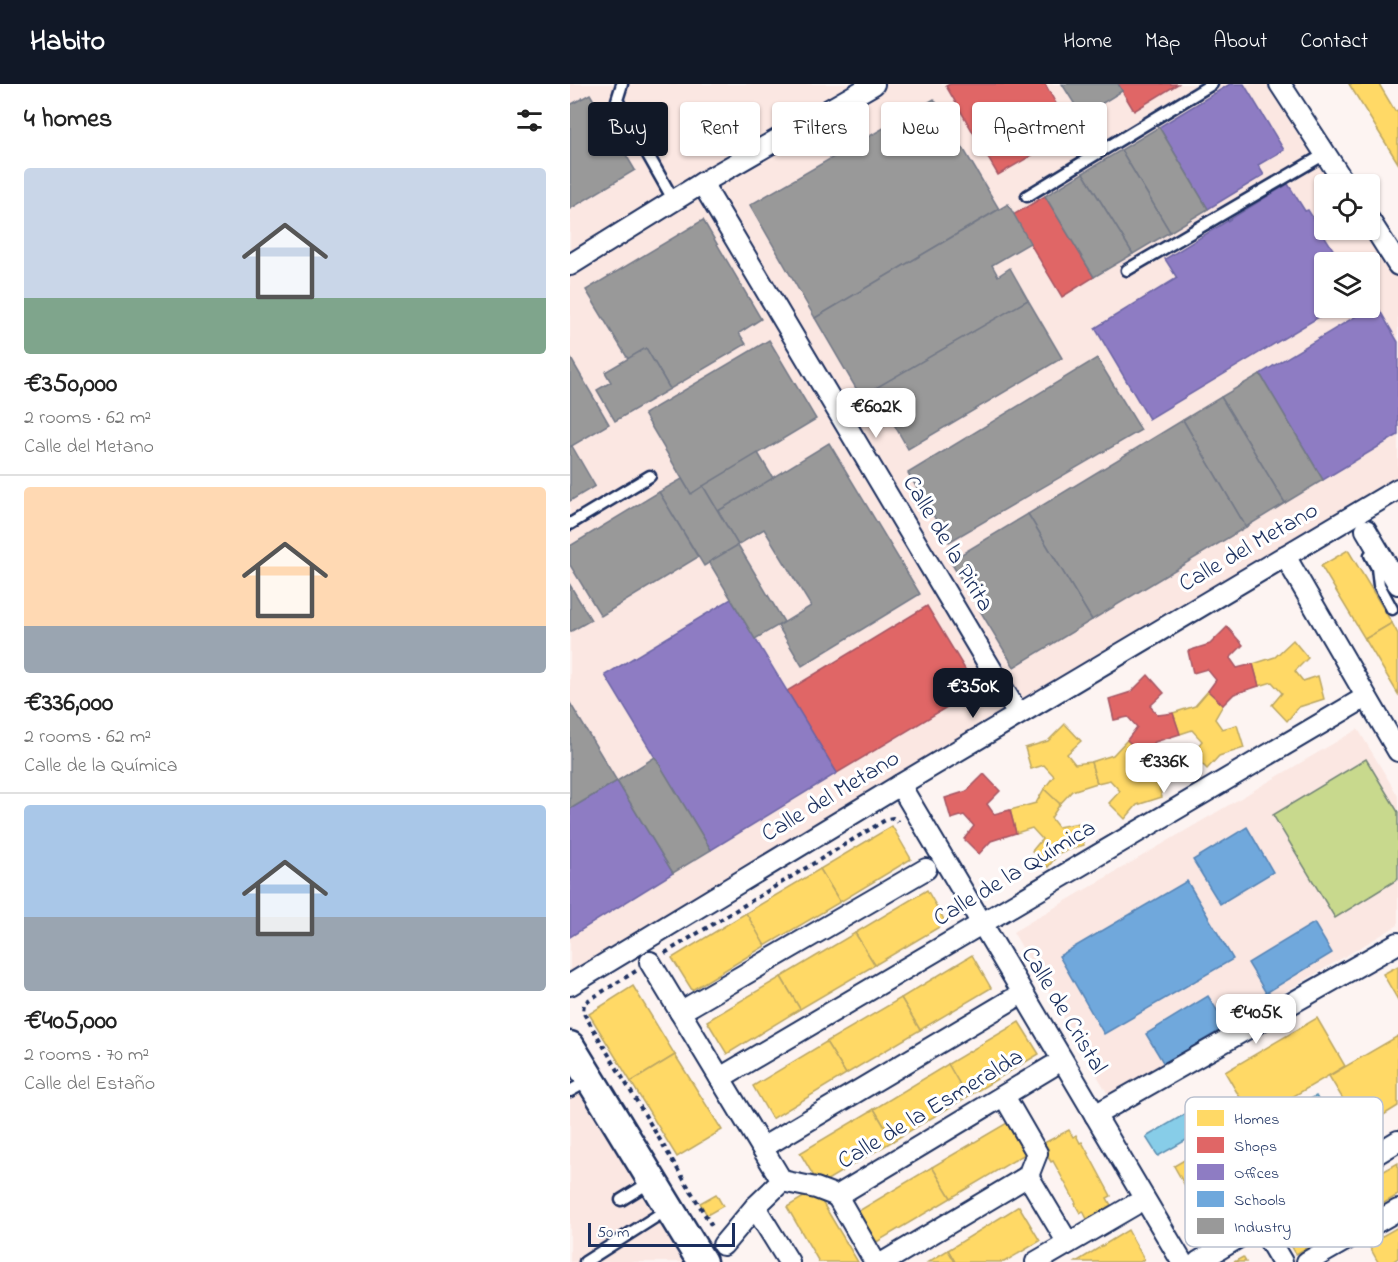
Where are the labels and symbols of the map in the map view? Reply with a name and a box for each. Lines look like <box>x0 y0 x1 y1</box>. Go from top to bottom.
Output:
pin: €602K <box>834 388 918 439</box>
street label: Calle de la Pirita <box>892 469 1002 619</box>
street label: Calle del Metano <box>1173 494 1325 602</box>
pin: €350K <box>931 668 1015 719</box>
street label: Calle del Metano <box>755 742 907 852</box>
pin: €336K <box>1122 743 1206 794</box>
street label: Calle de la Química <box>927 812 1103 936</box>
street label: Calle de Cristal <box>1011 941 1115 1081</box>
pin: €405K <box>1214 994 1298 1045</box>
street label: Calle de la Esmeralda <box>831 1041 1031 1179</box>
legend <box>1185 1097 1383 1247</box>
text: Homes <box>1234 1108 1279 1132</box>
text: Shops <box>1234 1135 1277 1159</box>
text: Offices <box>1234 1162 1279 1186</box>
text: Schools <box>1234 1189 1286 1213</box>
text: Industry <box>1234 1216 1291 1240</box>
scale bar <box>588 1220 735 1248</box>

